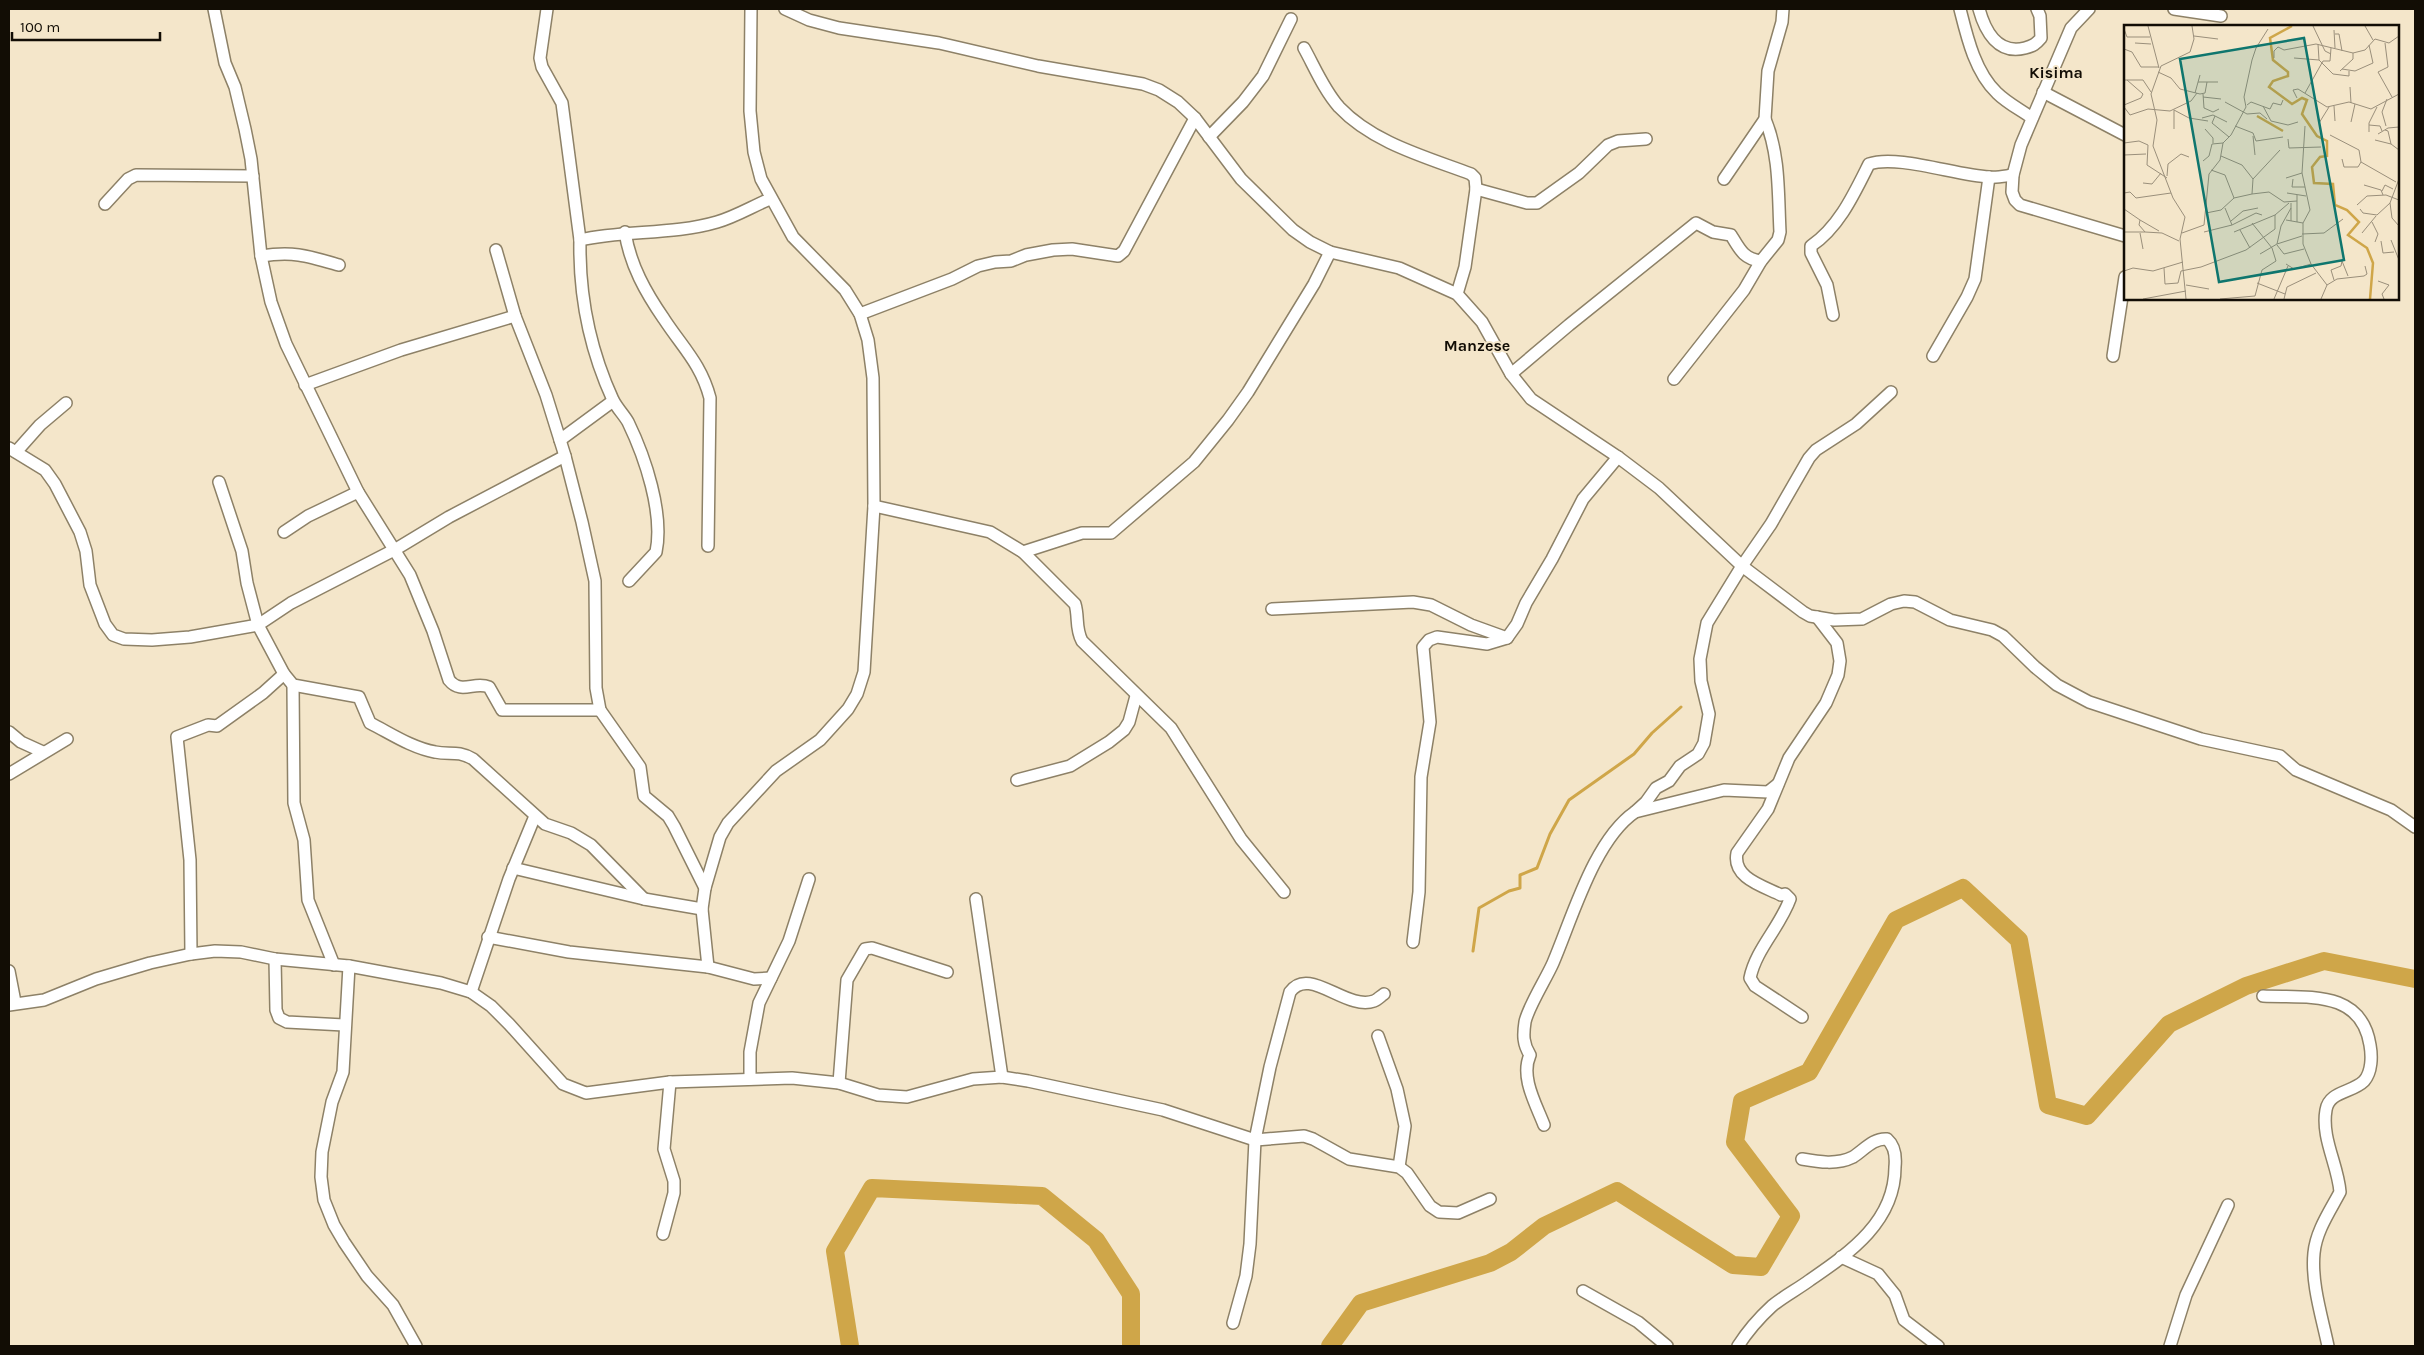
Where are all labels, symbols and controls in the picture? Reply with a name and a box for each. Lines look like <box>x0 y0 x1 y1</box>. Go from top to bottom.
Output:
scale bar <box>12 10 160 42</box>
text: 100 m <box>20 18 60 36</box>
inset map <box>2124 25 2399 300</box>
district label: Kisima <box>2029 63 2083 82</box>
district label: Manzese <box>1444 336 1510 355</box>

